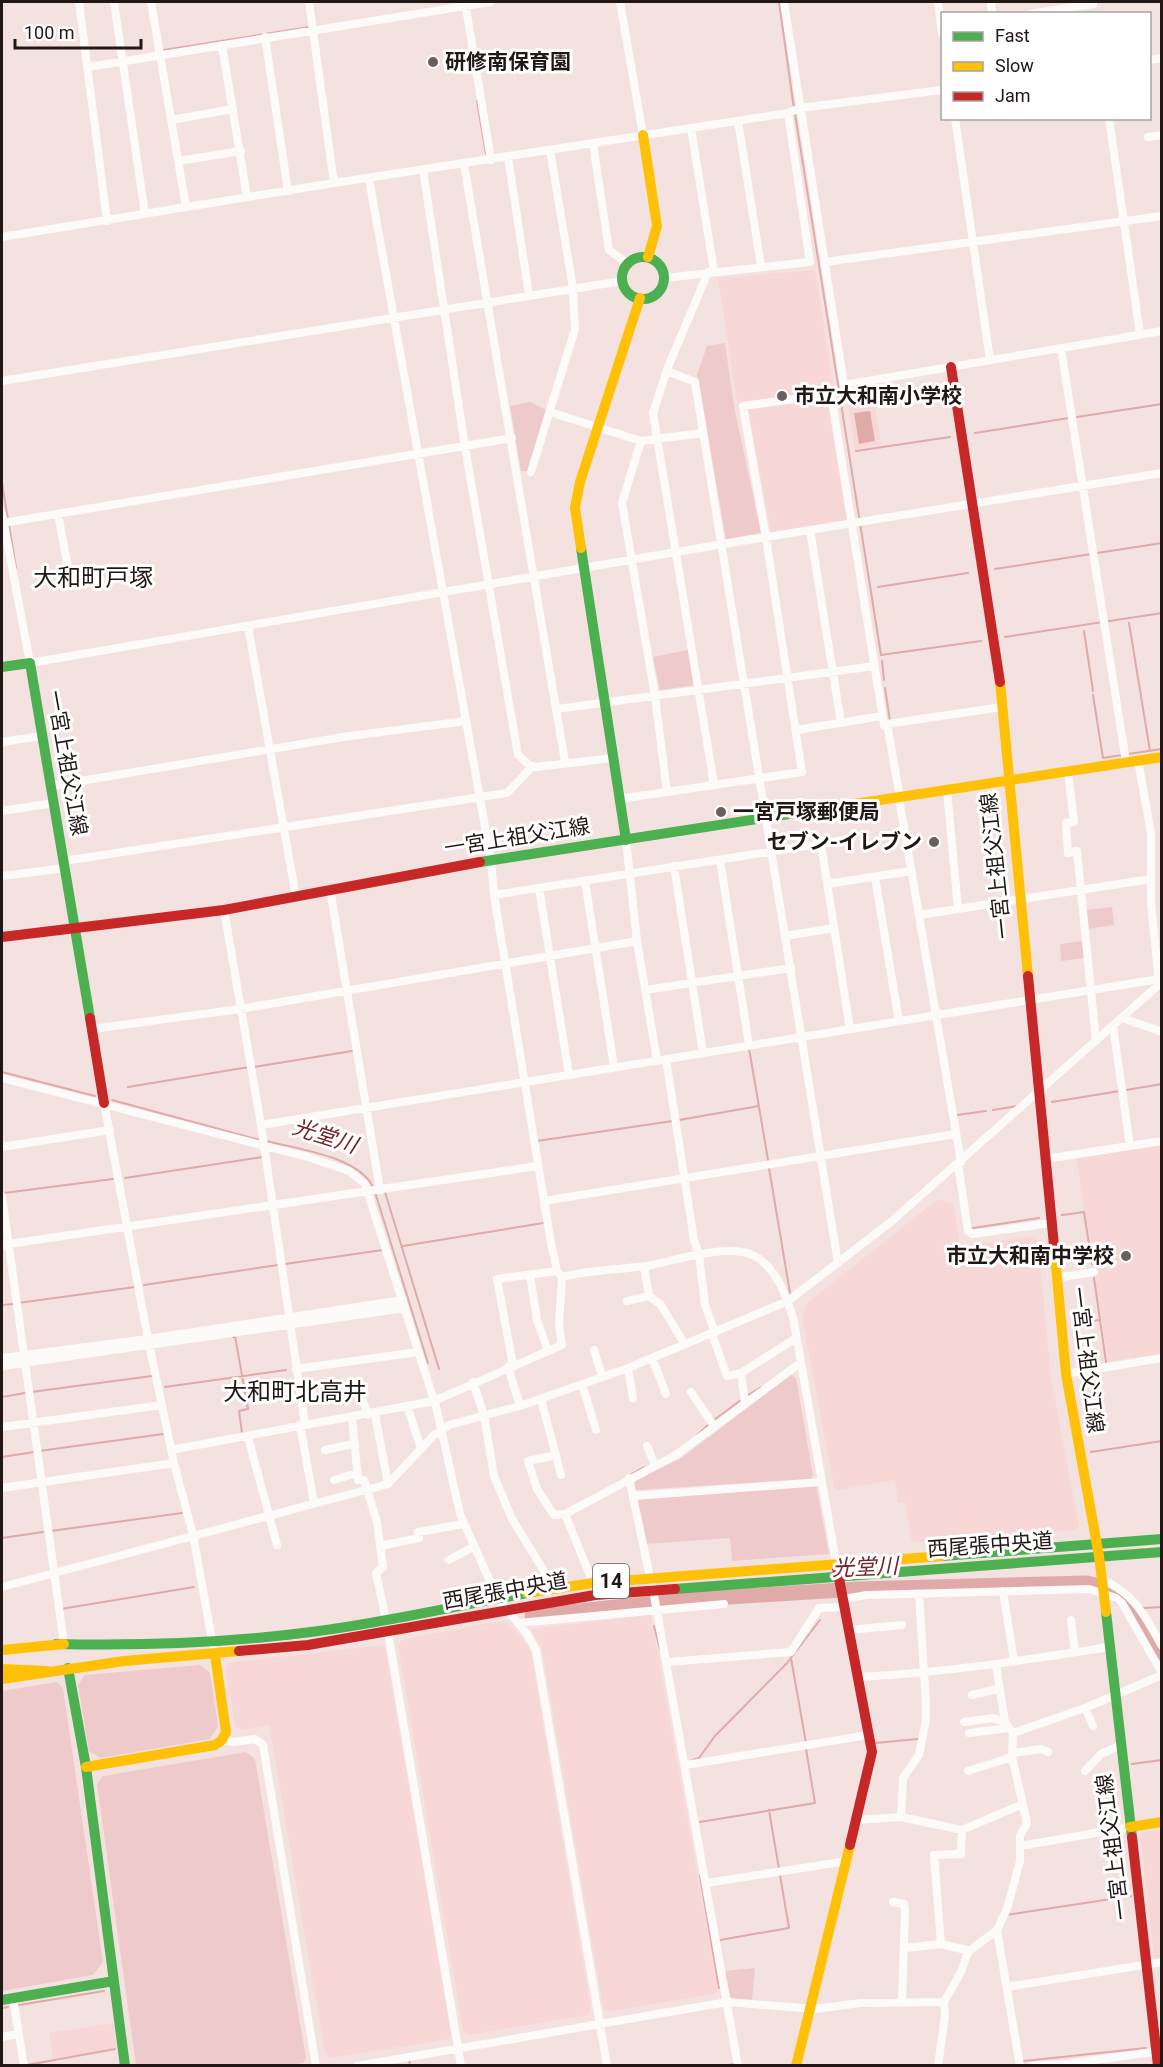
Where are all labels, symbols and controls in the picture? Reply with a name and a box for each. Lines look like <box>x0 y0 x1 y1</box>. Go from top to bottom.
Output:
scale bar <box>15 12 141 50</box>
legend <box>941 12 1151 120</box>
text: 100 m <box>24 22 75 43</box>
text: Fast <box>995 25 1030 46</box>
place label: 研修南保育園 <box>445 50 571 74</box>
marker: 研修南保育園 <box>426 55 440 69</box>
text: Slow <box>995 55 1034 76</box>
text: Jam <box>995 85 1031 106</box>
place label: 市立大和南小学校 <box>794 384 962 408</box>
marker: 市立大和南小学校 <box>775 389 789 403</box>
district label: 大和町戸塚 <box>33 564 153 592</box>
street label: 一宮上祖父江線 <box>42 689 92 837</box>
street label: 一宮上祖父江線 <box>976 792 1016 940</box>
place label: 一宮戸塚郵便局 <box>733 800 880 824</box>
marker: 一宮戸塚郵便局 <box>714 805 728 819</box>
street label: 一宮上祖父江線 <box>443 814 591 860</box>
place label: セブン-イレブン <box>767 830 922 854</box>
marker: セブン-イレブン <box>927 835 941 849</box>
water label: 光堂川 <box>290 1114 362 1159</box>
place label: 市立大和南中学校 <box>946 1244 1114 1268</box>
marker: 市立大和南中学校 <box>1119 1249 1133 1263</box>
street label: 一宮上祖父江線 <box>1066 1286 1108 1434</box>
district label: 大和町北高井 <box>223 1378 367 1406</box>
street label: 西尾張中央道 <box>926 1529 1054 1561</box>
water label: 光堂川 <box>832 1553 900 1581</box>
road number: 14 <box>593 1564 629 1598</box>
street label: 西尾張中央道 <box>441 1568 569 1614</box>
street label: 一宮上祖父江線 <box>1092 1773 1134 1921</box>

